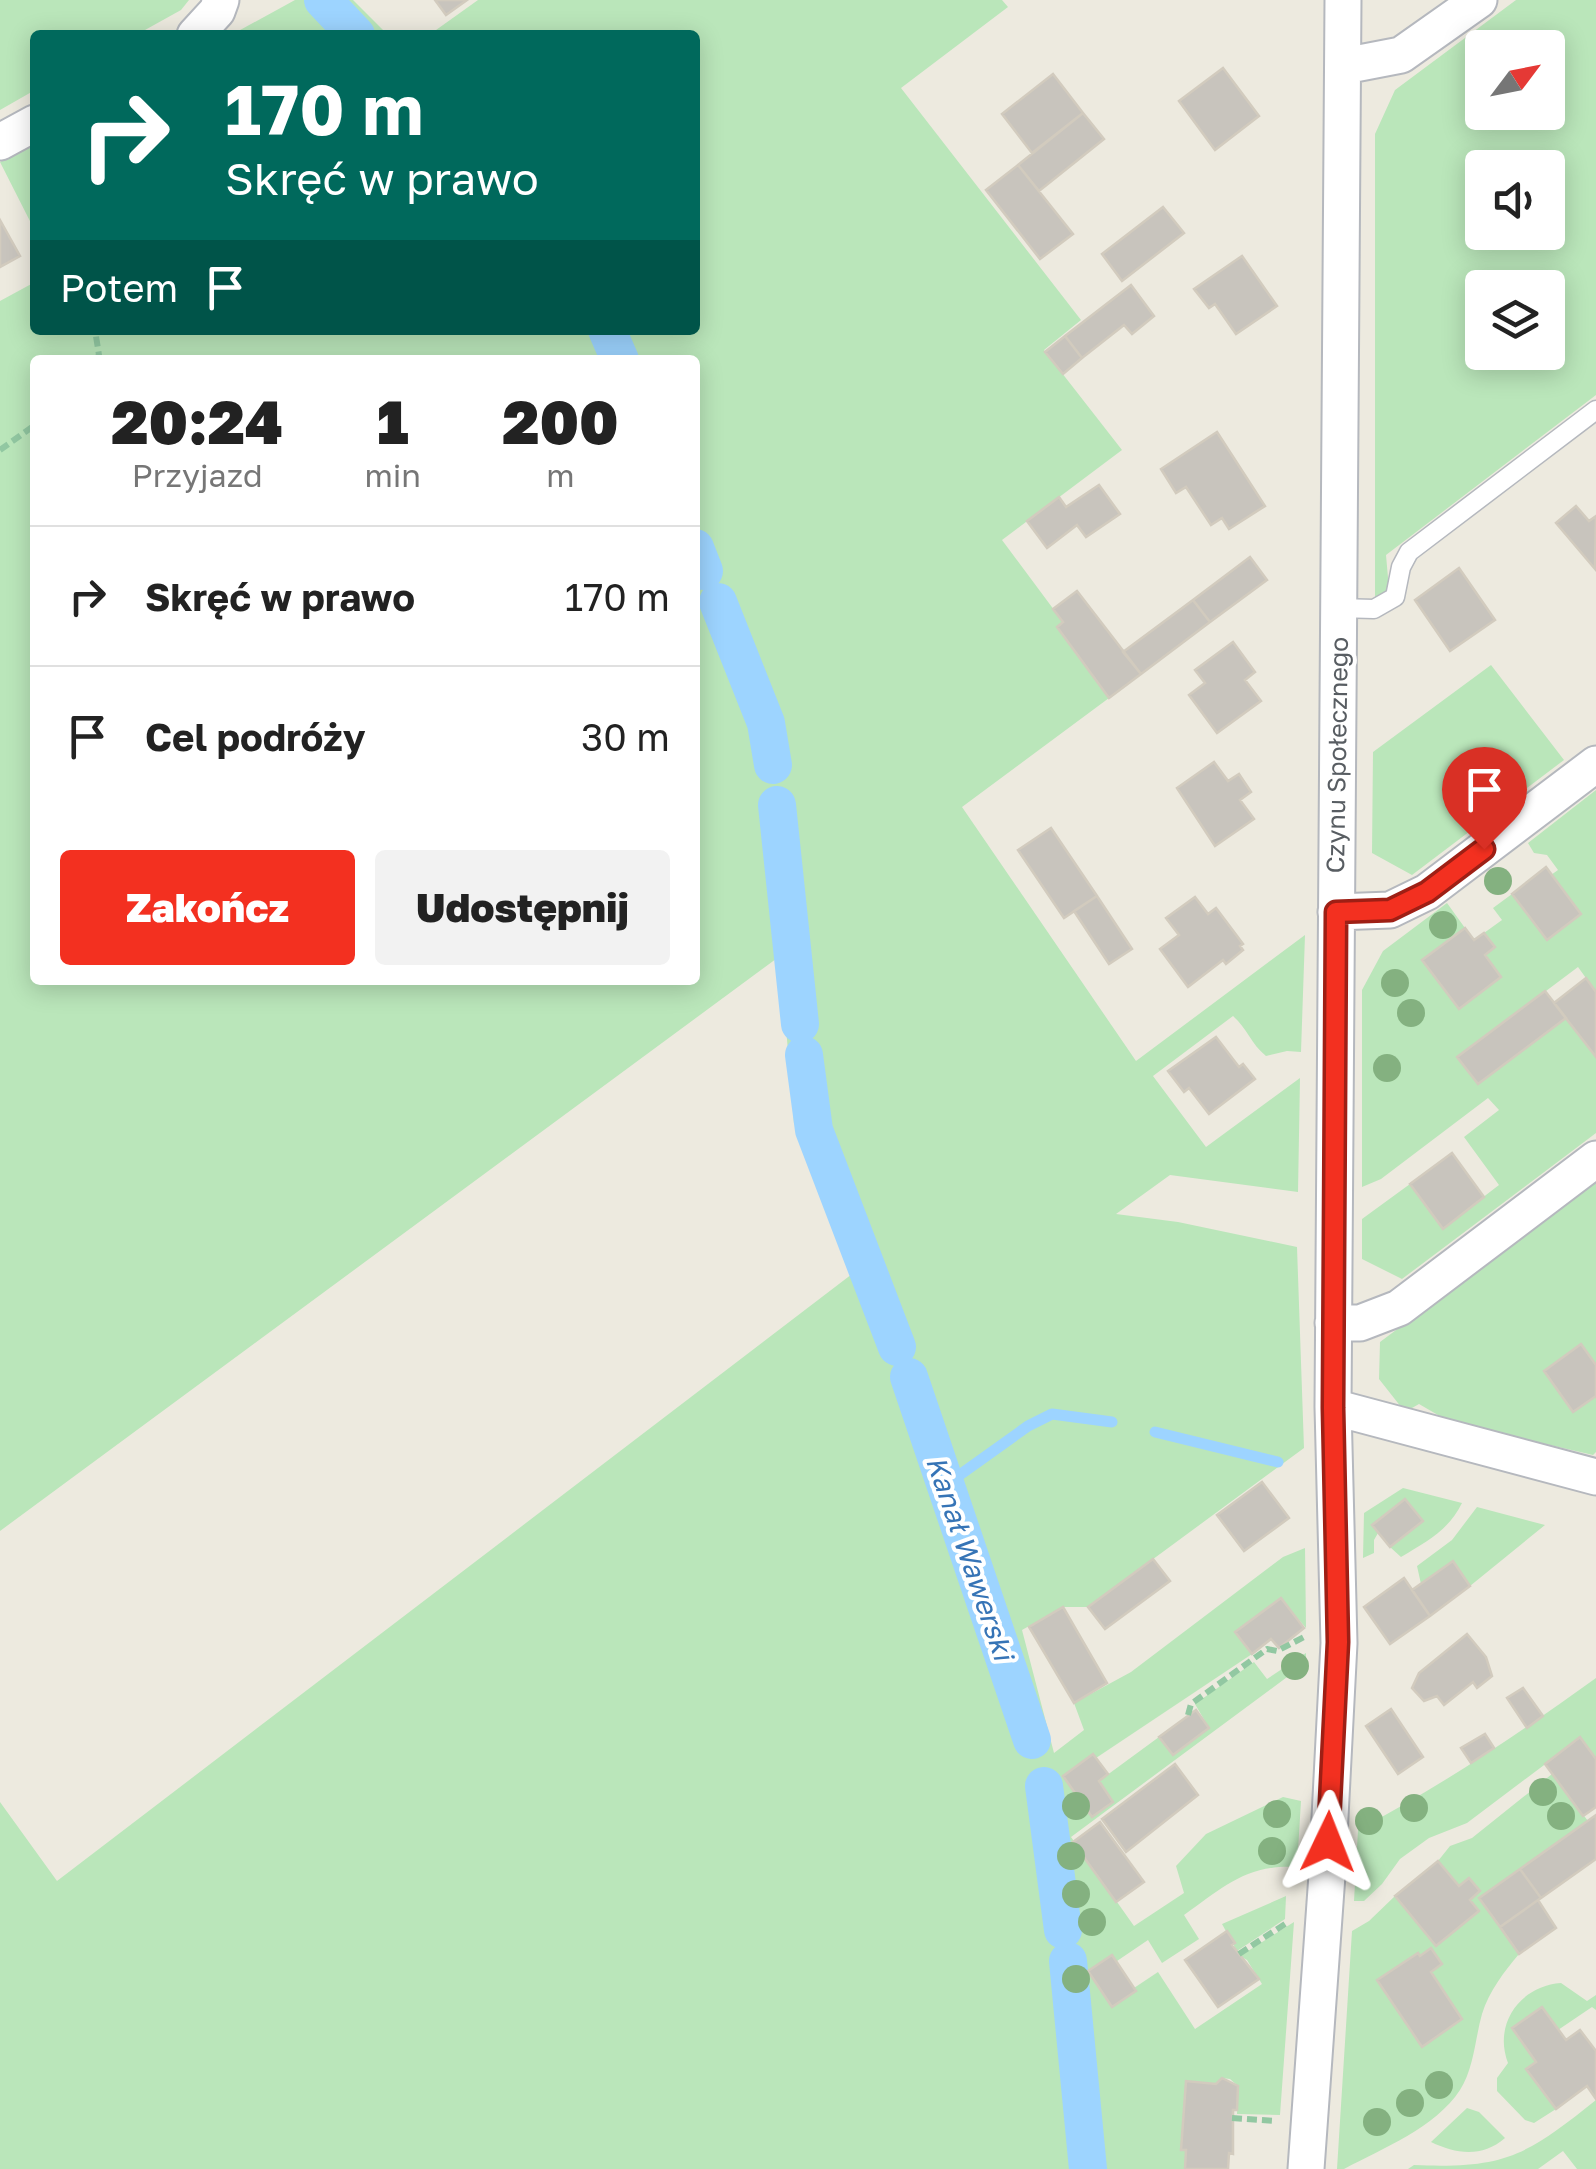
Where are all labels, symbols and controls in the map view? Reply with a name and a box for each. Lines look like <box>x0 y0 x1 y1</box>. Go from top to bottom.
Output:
north arrow <box>1465 30 1565 130</box>
map controls <box>1465 30 1565 370</box>
text: 170 m <box>225 66 423 150</box>
icon: right <box>60 70 190 200</box>
button: sound <box>1465 150 1565 250</box>
text: Skręć w prawo <box>225 151 539 205</box>
icon: arrive <box>198 260 253 315</box>
text: Potem <box>60 265 178 310</box>
button: layers <box>1465 270 1565 370</box>
text: 20:24 <box>111 385 283 457</box>
text: 1 <box>377 385 409 457</box>
text: 200 <box>502 385 619 457</box>
text: Przyjazd <box>132 456 263 494</box>
text: min <box>364 456 421 494</box>
text: m <box>546 456 575 494</box>
icon: right <box>60 569 115 624</box>
text: Skręć w prawo <box>145 574 415 619</box>
text: 170 m <box>565 574 670 619</box>
street label: Czynu Społecznego <box>1319 636 1354 874</box>
icon: arrive <box>60 709 115 764</box>
text: Cel podróży <box>145 714 366 759</box>
text: 30 m <box>581 714 670 759</box>
pin <box>1442 747 1527 850</box>
icon: arrive <box>1457 762 1512 817</box>
button: Zakończ <box>60 850 355 965</box>
button: Udostępnij <box>375 850 670 965</box>
water label: Kanał Wawerski <box>920 1452 1022 1667</box>
position arrow <box>1276 1790 1380 1894</box>

